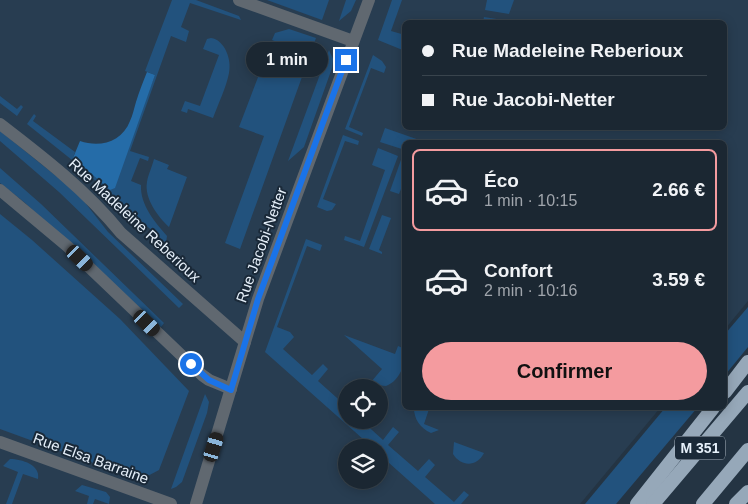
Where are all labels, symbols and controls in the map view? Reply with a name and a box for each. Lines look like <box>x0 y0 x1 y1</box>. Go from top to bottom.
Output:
text: Rue Madeleine Reberioux <box>452 40 683 61</box>
callout: 1 min <box>246 42 328 78</box>
route end <box>335 49 357 71</box>
text: 1 min <box>266 51 308 68</box>
text: Rue Jacobi-Netter <box>452 89 615 110</box>
street label: Rue Madeleine Reberioux <box>66 155 205 286</box>
icon: car <box>424 168 469 213</box>
text: Éco <box>484 170 519 191</box>
text: 2.66 € <box>652 179 705 200</box>
street label: Rue Jacobi-Netter <box>232 185 290 305</box>
text: 1 min · 10:15 <box>484 192 577 209</box>
car <box>63 242 96 274</box>
icon: car <box>424 258 469 303</box>
text: Confort <box>484 260 553 281</box>
text: 3.59 € <box>652 269 705 290</box>
text: 2 min · 10:16 <box>484 282 577 299</box>
car <box>130 307 163 339</box>
button: Confirmer <box>422 342 707 400</box>
route start <box>180 353 202 375</box>
map controls <box>338 379 388 489</box>
button: locate <box>338 379 388 429</box>
street label: Rue Elsa Barraine <box>31 429 151 487</box>
car <box>202 430 225 464</box>
road number: M 351 <box>675 436 725 459</box>
button: layers <box>338 439 388 489</box>

